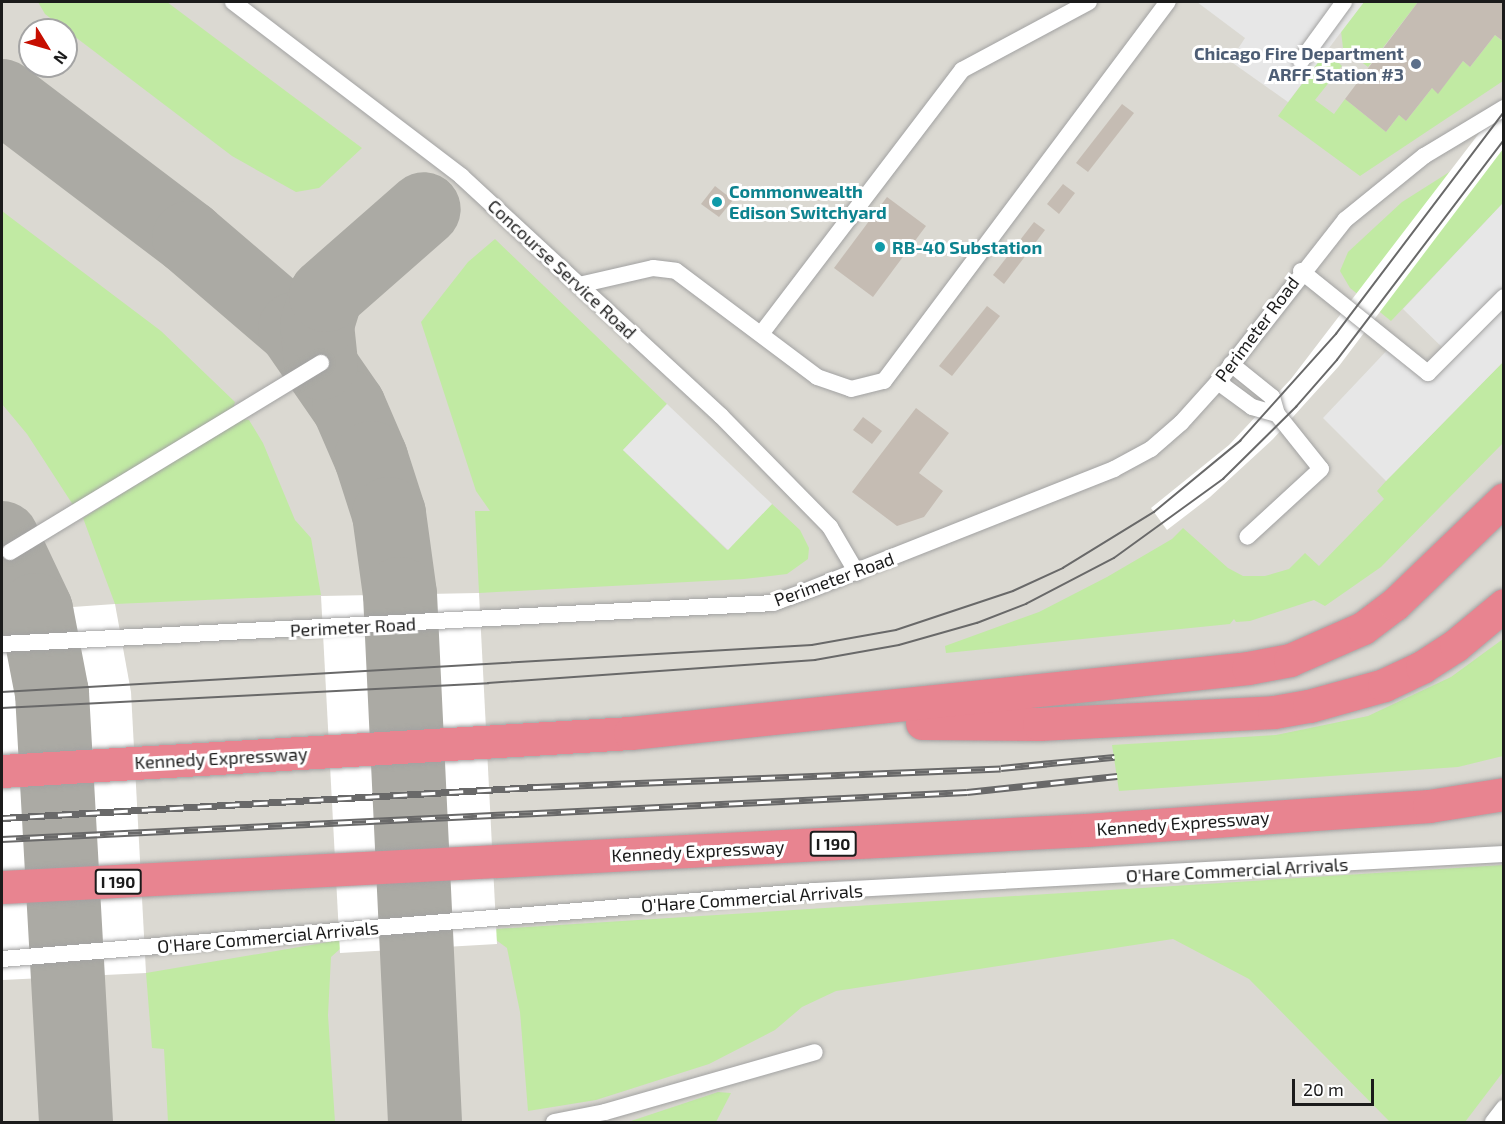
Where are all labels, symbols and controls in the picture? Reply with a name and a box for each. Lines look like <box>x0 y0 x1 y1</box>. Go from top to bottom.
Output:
north arrow <box>18 18 78 78</box>
place label: Chicago Fire Department ARFF Station #3 <box>1194 43 1404 86</box>
text: N <box>50 48 72 68</box>
marker: Chicago Fire Department ARFF Station #3 <box>1409 57 1423 71</box>
place label: Commonwealth Edison Switchyard <box>729 181 887 224</box>
street label: Concourse Service Road <box>483 195 641 343</box>
marker: Commonwealth Edison Switchyard <box>710 195 724 209</box>
place label: RB-40 Substation <box>892 236 1042 258</box>
marker: RB-40 Substation <box>873 240 887 254</box>
street label: Perimeter Road <box>1210 272 1304 386</box>
street label: Perimeter Road <box>771 547 897 611</box>
street label: Perimeter Road <box>289 613 417 641</box>
street label: Kennedy Expressway <box>134 743 308 773</box>
street label: Kennedy Expressway <box>1096 806 1270 840</box>
road number: I 190 <box>809 831 857 857</box>
street label: Kennedy Expressway <box>611 836 785 866</box>
street label: O'Hare Commercial Arrivals <box>1125 853 1349 887</box>
road number: I 190 <box>94 869 142 895</box>
street label: O'Hare Commercial Arrivals <box>640 879 864 917</box>
street label: O'Hare Commercial Arrivals <box>156 917 380 957</box>
scale bar <box>1295 1067 1378 1105</box>
text: 20 m <box>1303 1078 1344 1100</box>

